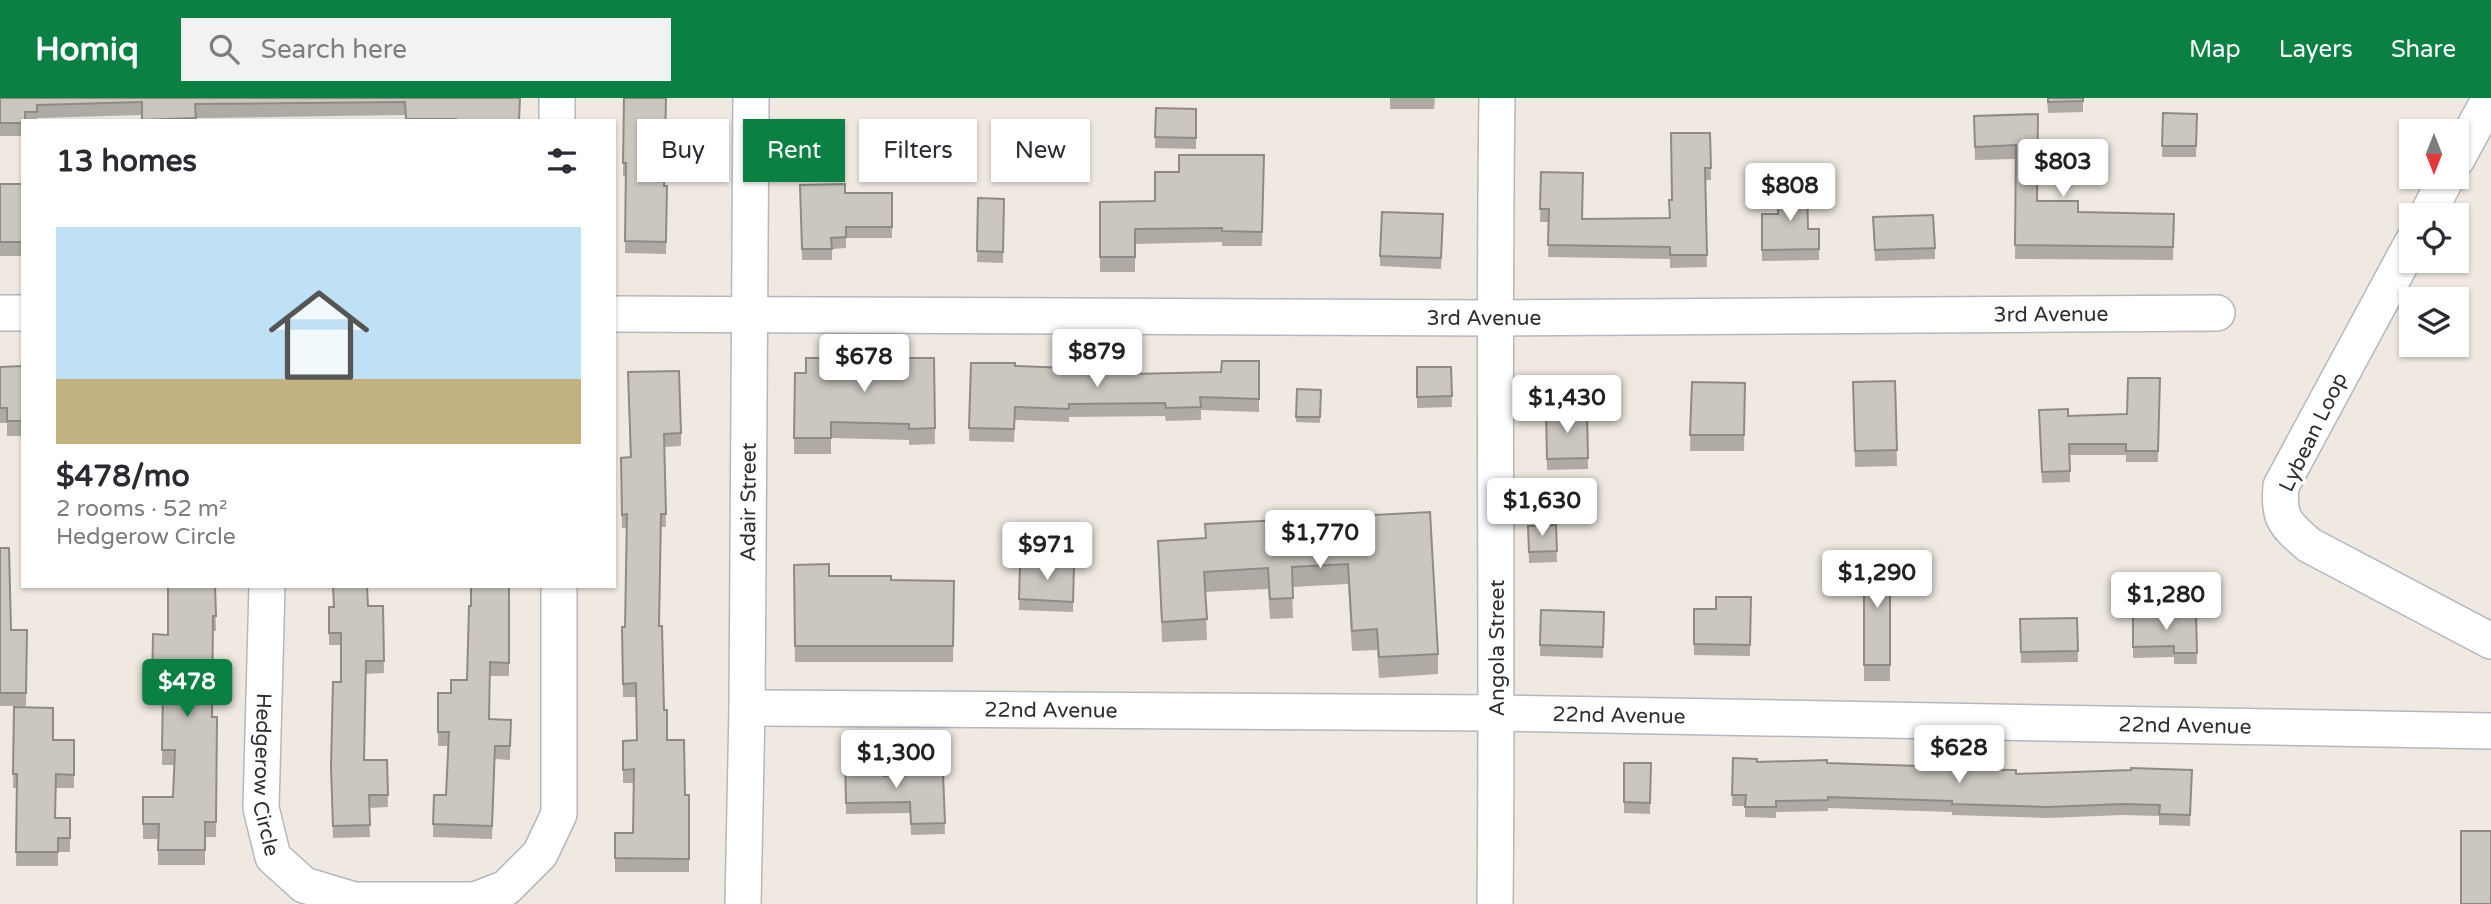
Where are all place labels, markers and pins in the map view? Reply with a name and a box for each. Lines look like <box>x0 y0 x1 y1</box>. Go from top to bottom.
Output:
pin: $803 <box>2022 140 2104 199</box>
pin: $808 <box>1749 164 1831 223</box>
pin: $879 <box>1056 330 1138 389</box>
pin: $678 <box>823 334 905 394</box>
pin: $1,430 <box>1510 376 1624 435</box>
pin: $1,630 <box>1485 478 1599 538</box>
pin: $1,770 <box>1263 510 1377 570</box>
pin: $971 <box>1006 522 1088 582</box>
pin: $1,290 <box>1820 550 1934 610</box>
pin: $1,280 <box>2109 573 2223 632</box>
pin: $478 <box>146 660 228 719</box>
pin: $628 <box>1918 726 2000 785</box>
pin: $1,300 <box>839 730 953 790</box>

